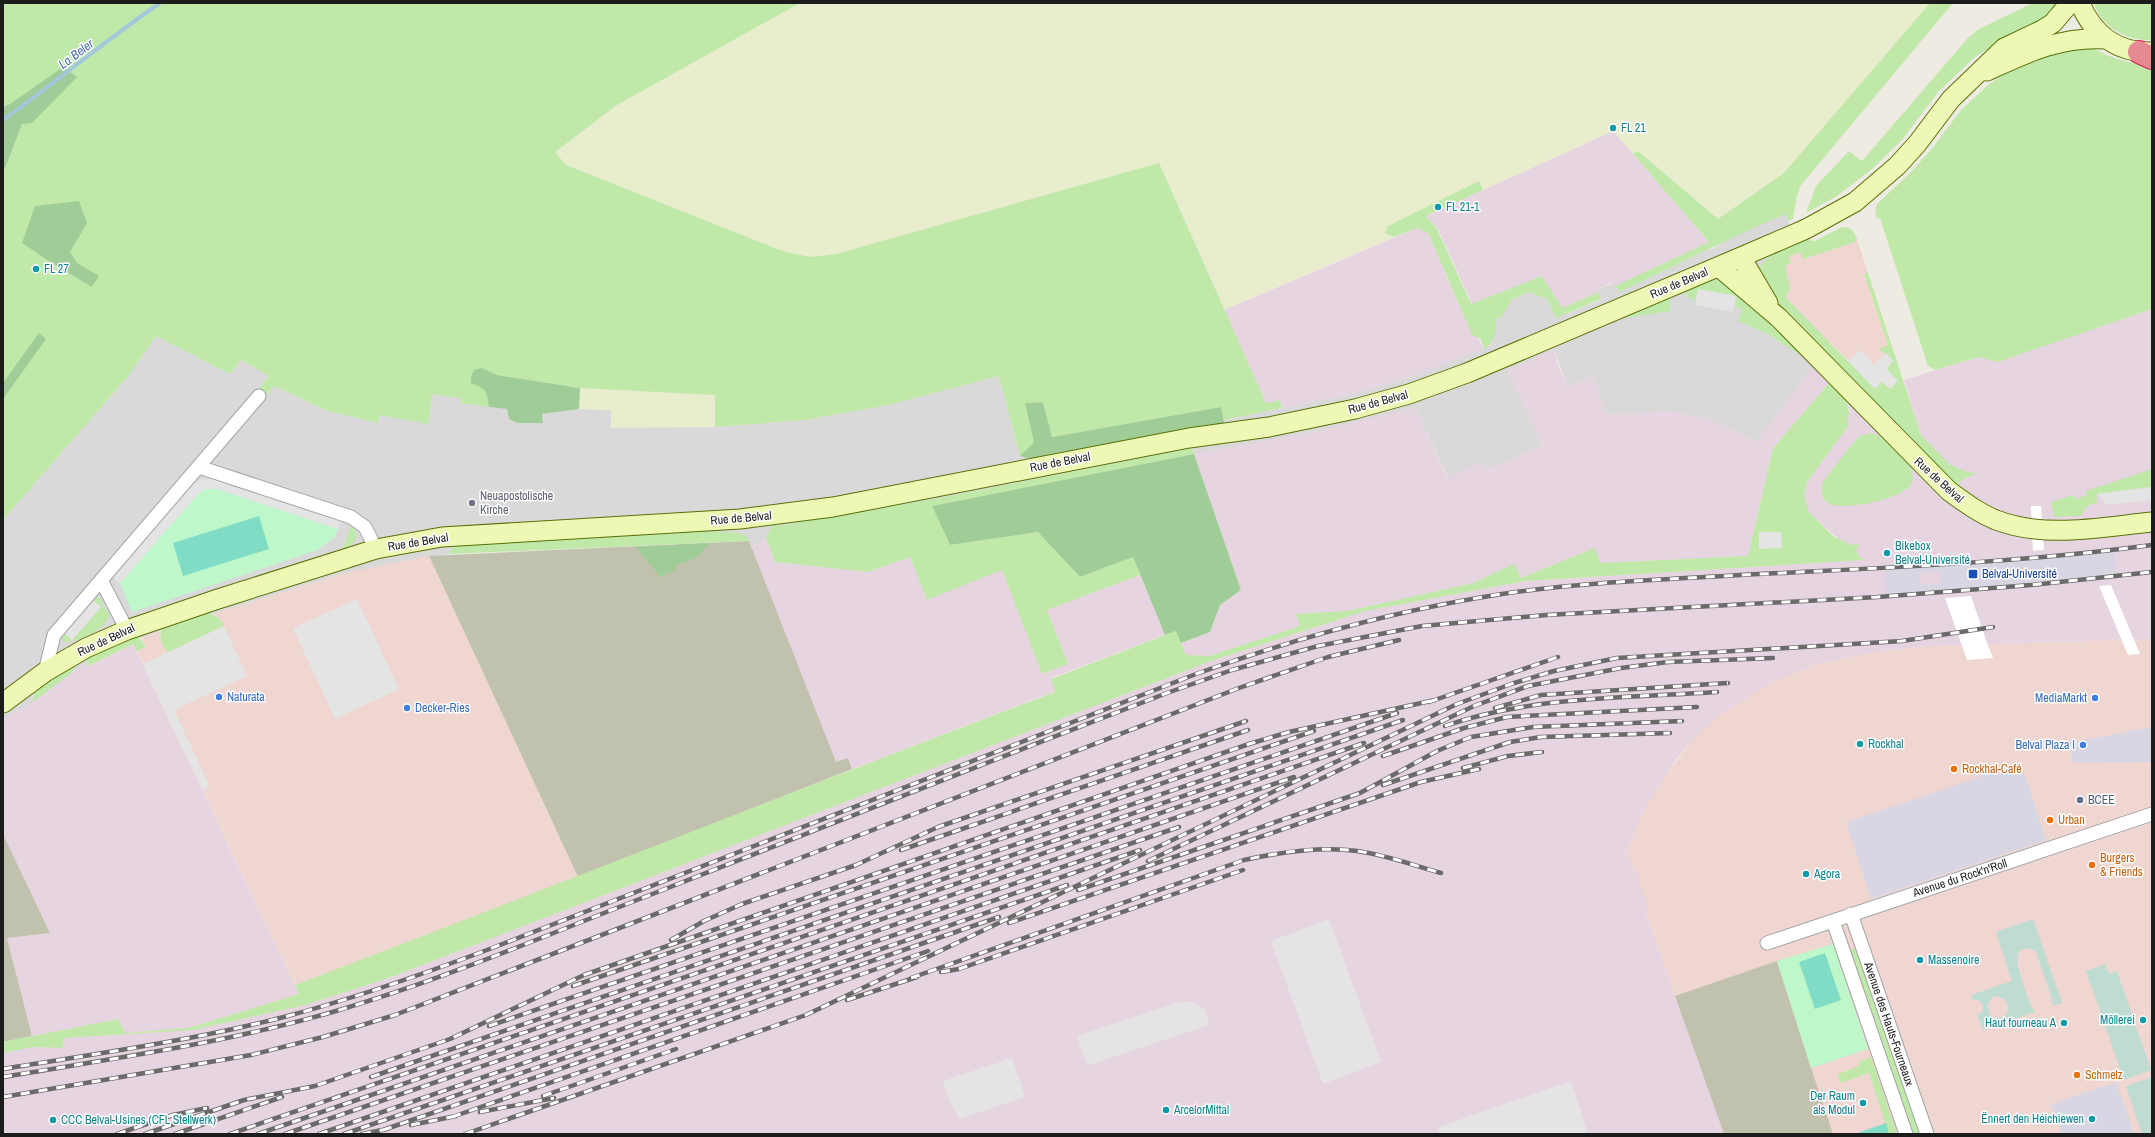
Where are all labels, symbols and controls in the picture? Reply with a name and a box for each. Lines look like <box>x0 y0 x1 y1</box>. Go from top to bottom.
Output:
water label: La Beler <box>55 35 97 73</box>
place label: FL 21 <box>1621 120 1646 136</box>
marker: FL 21 <box>1608 123 1618 133</box>
place label: FL 21-1 <box>1446 199 1480 215</box>
marker: FL 21-1 <box>1433 202 1443 212</box>
place label: FL 27 <box>44 261 69 277</box>
marker: FL 27 <box>31 264 41 274</box>
street label: Rue de Belval <box>1648 264 1710 302</box>
street label: Rue de Belval <box>1346 386 1410 418</box>
street label: Rue de Belval <box>1028 448 1092 476</box>
street label: Rue de Belval <box>1911 454 1967 506</box>
place label: Neuapostolische Kirche <box>480 488 553 518</box>
marker: Neuapostolische Kirche <box>467 498 477 508</box>
street label: Rue de Belval <box>710 507 772 529</box>
street label: Rue de Belval <box>386 529 450 555</box>
place label: Bikebox Belval-Université <box>1895 538 1970 568</box>
marker: Bikebox Belval-Université <box>1882 548 1892 558</box>
place label: Belval-Université <box>1982 566 2057 582</box>
marker: Belval-Université <box>1967 568 1979 580</box>
street label: Rue de Belval <box>75 620 137 660</box>
place label: Naturata <box>227 689 265 705</box>
place label: MediaMarkt <box>2035 690 2087 706</box>
marker: Naturata <box>214 692 224 702</box>
marker: MediaMarkt <box>2090 693 2100 703</box>
place label: Decker-Ries <box>415 700 470 716</box>
marker: Decker-Ries <box>402 703 412 713</box>
place label: Rockhal <box>1868 736 1904 752</box>
place label: Belval Plaza I <box>2015 737 2075 753</box>
marker: Rockhal <box>1855 739 1865 749</box>
marker: Belval Plaza I <box>2078 740 2088 750</box>
place label: Rockhal-Café <box>1962 761 2022 777</box>
marker: Rockhal-Café <box>1949 764 1959 774</box>
place label: BCEE <box>2088 792 2115 808</box>
marker: BCEE <box>2075 795 2085 805</box>
place label: Urban <box>2058 812 2085 828</box>
marker: Urban <box>2045 815 2055 825</box>
place label: Burgers & Friends <box>2100 850 2143 880</box>
street label: Avenue du Rock'n'Roll <box>1910 855 2009 901</box>
marker: Burgers & Friends <box>2087 860 2097 870</box>
place label: Agora <box>1813 866 1841 882</box>
marker: Agora <box>1801 869 1811 879</box>
place label: Massenoire <box>1928 952 1979 968</box>
marker: Massenoire <box>1915 955 1925 965</box>
street label: Avenue des Hauts-Fourneaux <box>1860 959 1918 1088</box>
place label: Möllerei <box>2100 1012 2135 1028</box>
place label: Haut fourneau A <box>1985 1015 2056 1031</box>
marker: Möllerei <box>2138 1015 2148 1025</box>
marker: Haut fourneau A <box>2059 1018 2069 1028</box>
place label: Schmelz <box>2085 1067 2123 1083</box>
marker: Schmelz <box>2072 1070 2082 1080</box>
place label: Der Raum als Modul <box>1810 1088 1855 1118</box>
marker: Der Raum als Modul <box>1858 1098 1868 1108</box>
place label: ArcelorMittal <box>1173 1102 1229 1118</box>
marker: ArcelorMittal <box>1161 1105 1171 1115</box>
place label: Ënnert den Héichiewen <box>1981 1111 2084 1127</box>
place label: CCC Belval-Usines (CFL Stellwerk) <box>61 1112 216 1128</box>
marker: Ënnert den Héichiewen <box>2087 1114 2097 1124</box>
marker: CCC Belval-Usines (CFL Stellwerk) <box>48 1115 58 1125</box>

